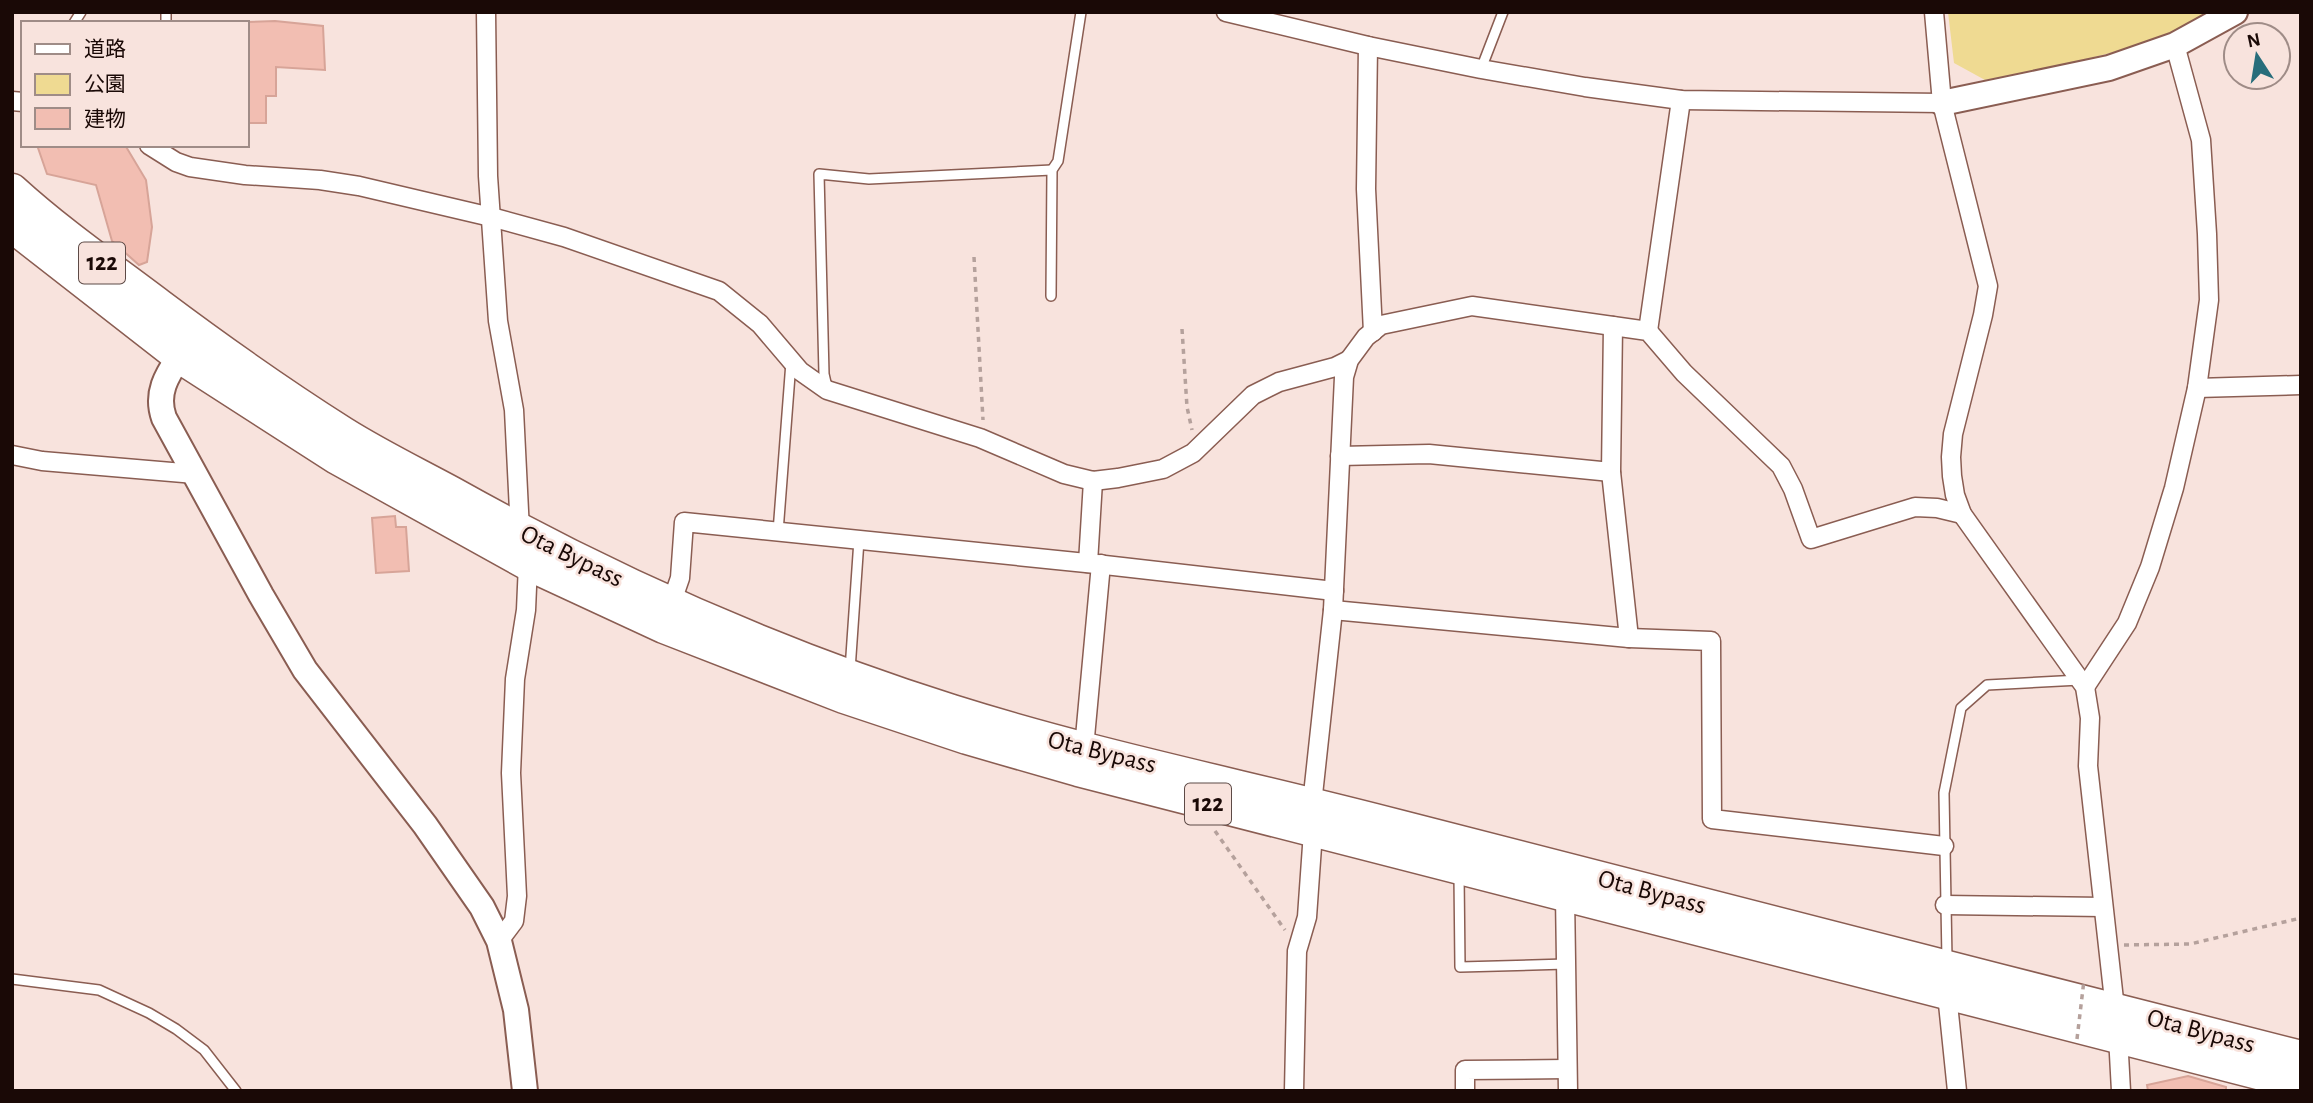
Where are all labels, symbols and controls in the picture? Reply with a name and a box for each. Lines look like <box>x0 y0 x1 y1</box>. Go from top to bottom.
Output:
legend <box>21 21 248 147</box>
north arrow <box>2222 21 2292 91</box>
text: N <box>2245 30 2262 52</box>
text: 道路 <box>84 38 126 60</box>
text: 公園 <box>84 74 126 95</box>
text: 建物 <box>84 108 126 130</box>
road number: 122 <box>79 242 125 284</box>
street label: Ota Bypass <box>517 520 627 592</box>
street label: Ota Bypass <box>1045 726 1159 778</box>
road number: 122 <box>1185 784 1231 824</box>
street label: Ota Bypass <box>1595 865 1709 919</box>
street label: Ota Bypass <box>2144 1004 2258 1058</box>

